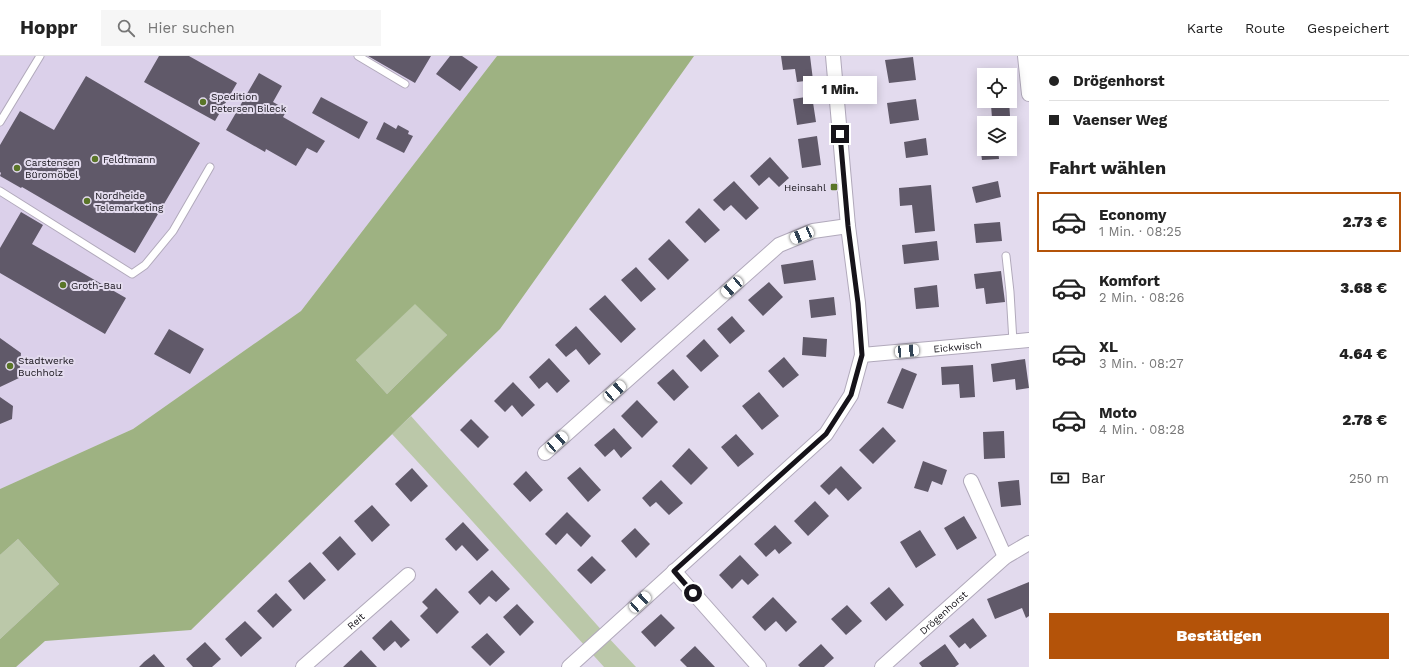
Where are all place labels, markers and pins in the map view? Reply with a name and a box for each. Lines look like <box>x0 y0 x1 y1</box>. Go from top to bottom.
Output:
place label: Spedition Petersen Bileck <box>211 91 287 114</box>
marker: Spedition Petersen Bileck <box>198 97 208 107</box>
marker: Feldtmann <box>90 154 100 164</box>
place label: Feldtmann <box>103 154 155 165</box>
place label: Carstensen Büromöbel <box>25 157 80 180</box>
marker: Carstensen Büromöbel <box>12 163 22 173</box>
place label: Heinsahl <box>784 182 826 193</box>
marker: Heinsahl <box>829 182 839 192</box>
place label: Nordheide Telemarketing <box>95 190 164 213</box>
marker: Nordheide Telemarketing <box>82 196 92 206</box>
marker: Groth-Bau <box>58 280 68 290</box>
place label: Groth-Bau <box>71 280 122 291</box>
place label: Stadtwerke Buchholz <box>18 355 74 378</box>
marker: Stadtwerke Buchholz <box>5 361 15 371</box>

